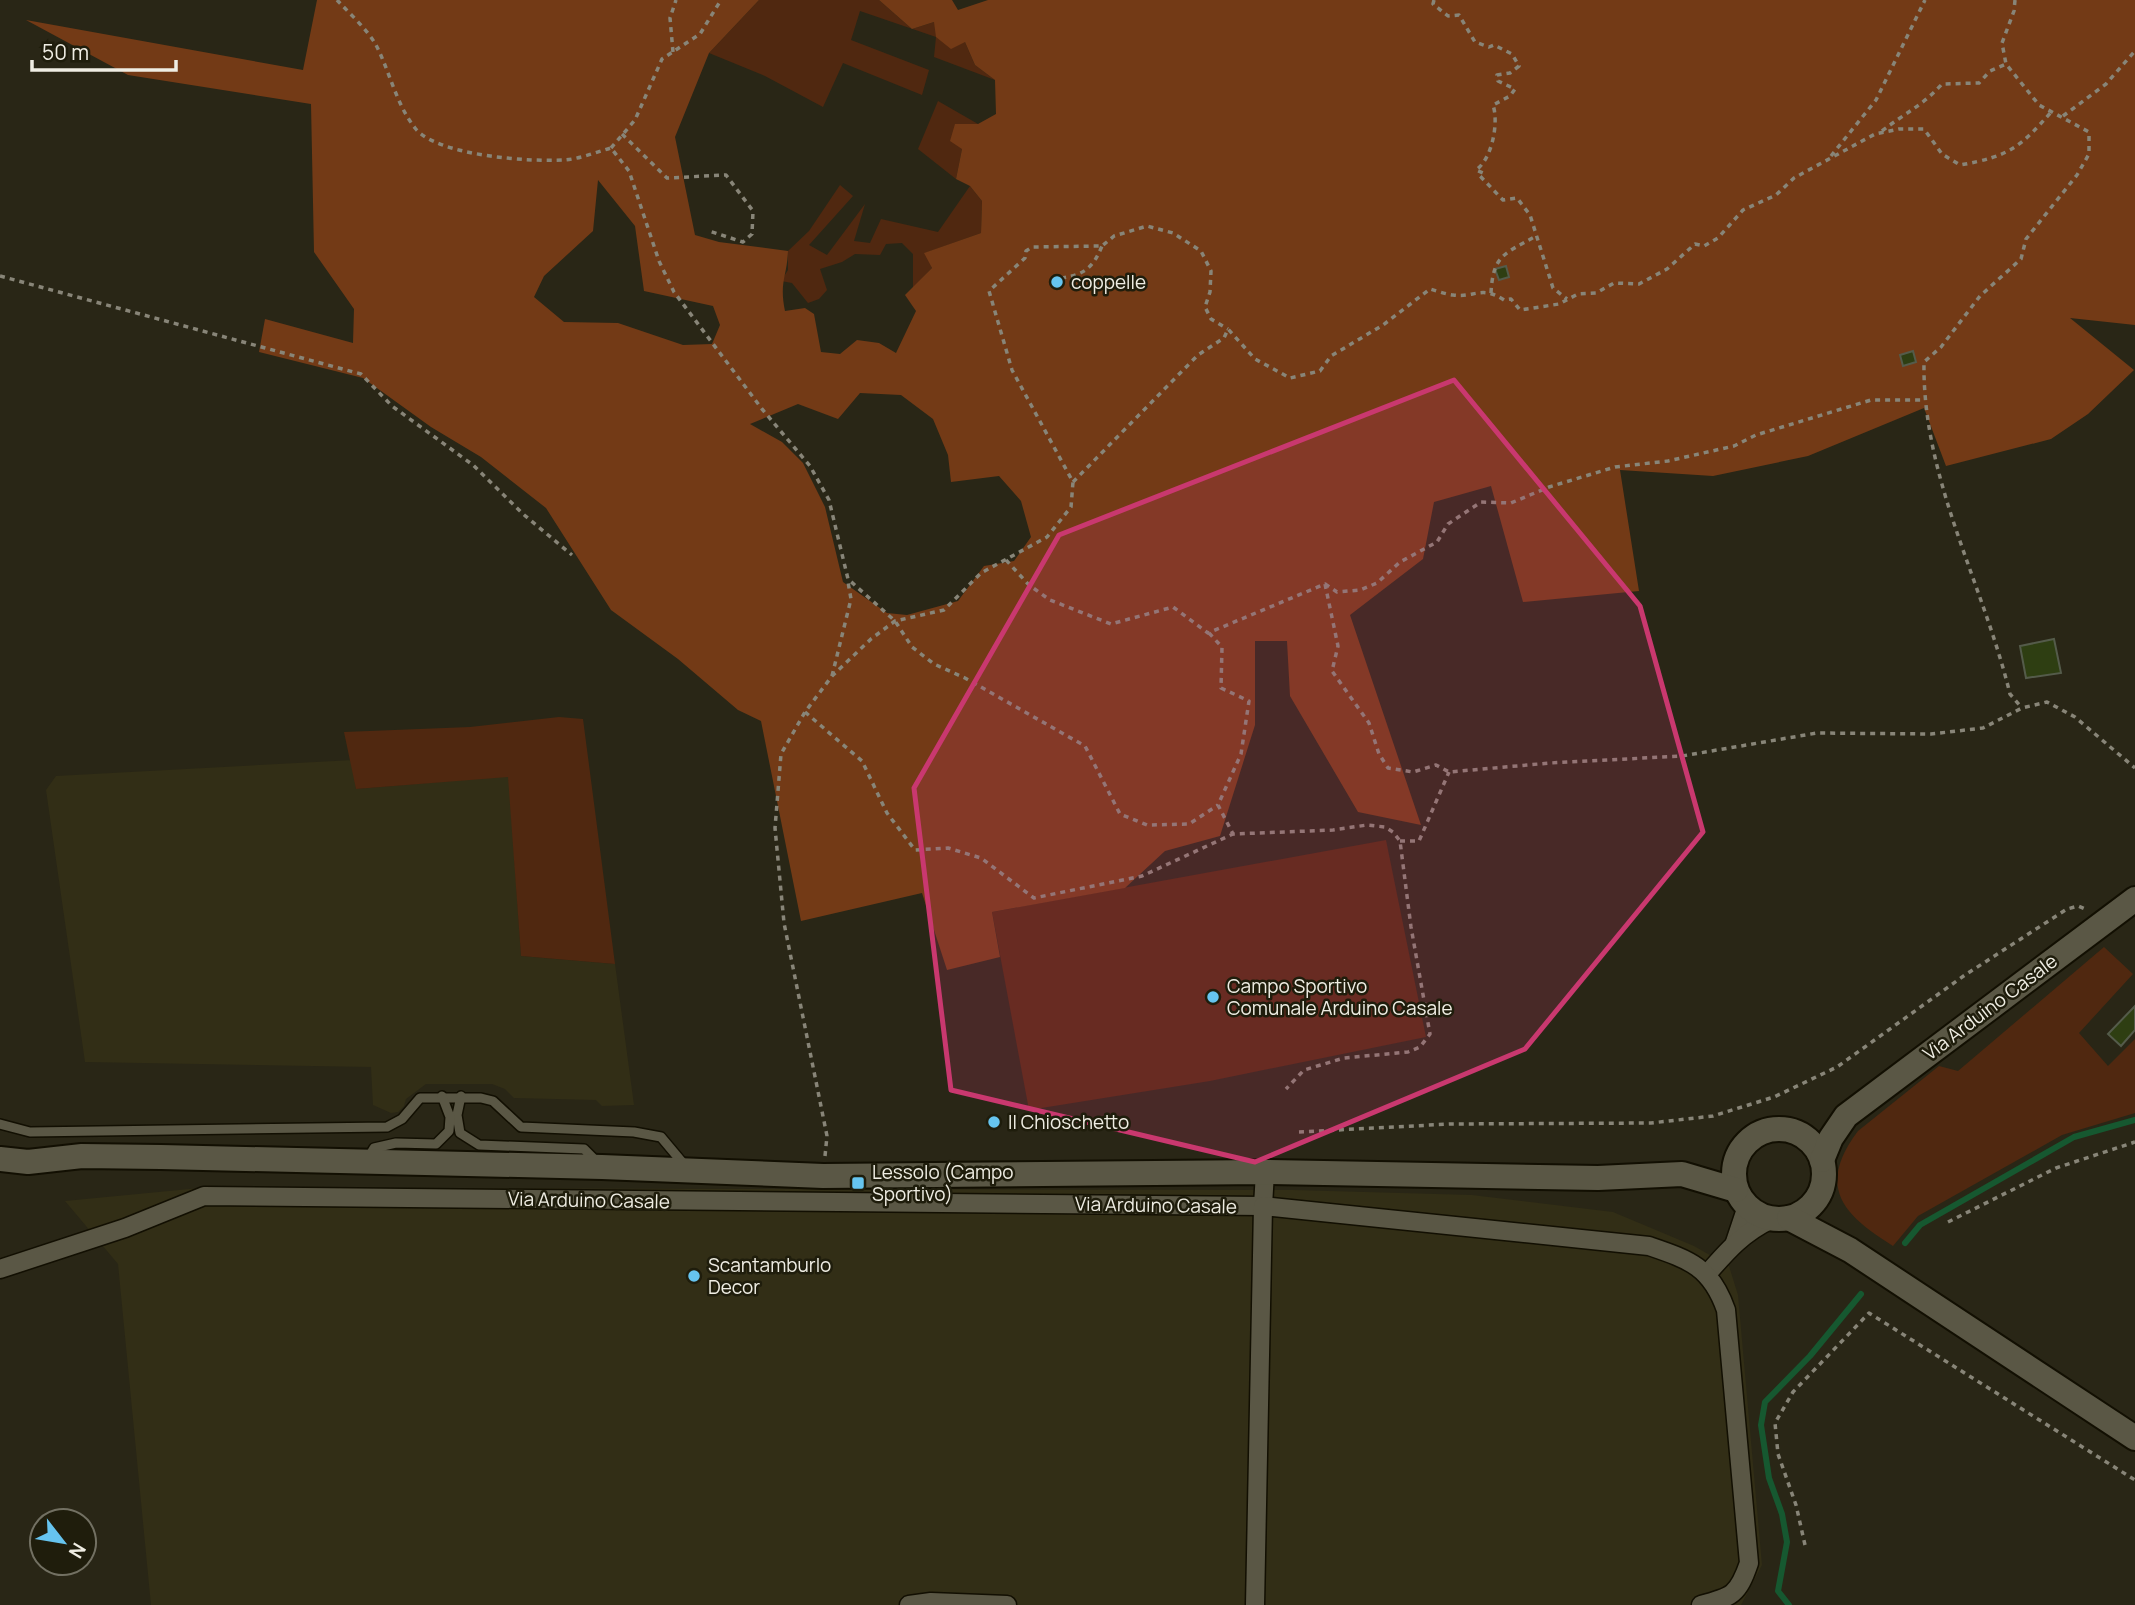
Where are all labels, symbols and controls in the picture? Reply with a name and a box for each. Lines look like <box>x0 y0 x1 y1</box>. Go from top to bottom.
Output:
scale bar <box>32 28 175 72</box>
text: 50 m <box>42 38 89 66</box>
place label: coppelle <box>1071 269 1146 295</box>
marker: coppelle <box>1049 274 1065 290</box>
street label: Via Arduino Casale <box>1917 948 2063 1066</box>
place label: Campo Sportivo Comunale Arduino Casale <box>1227 973 1453 1021</box>
marker: Campo Sportivo Comunale Arduino Casale <box>1205 989 1221 1005</box>
place label: Il Chioschetto <box>1008 1109 1129 1135</box>
marker: Il Chioschetto <box>986 1114 1002 1130</box>
place label: Lessolo (Campo Sportivo) <box>872 1159 1014 1207</box>
marker: Lessolo (Campo Sportivo) <box>850 1175 866 1191</box>
street label: Via Arduino Casale <box>508 1186 670 1214</box>
street label: Via Arduino Casale <box>1075 1191 1237 1219</box>
place label: Scantamburlo Decor <box>708 1252 831 1300</box>
marker: Scantamburlo Decor <box>686 1268 702 1284</box>
north arrow <box>28 1507 98 1577</box>
text: N <box>63 1538 92 1563</box>

